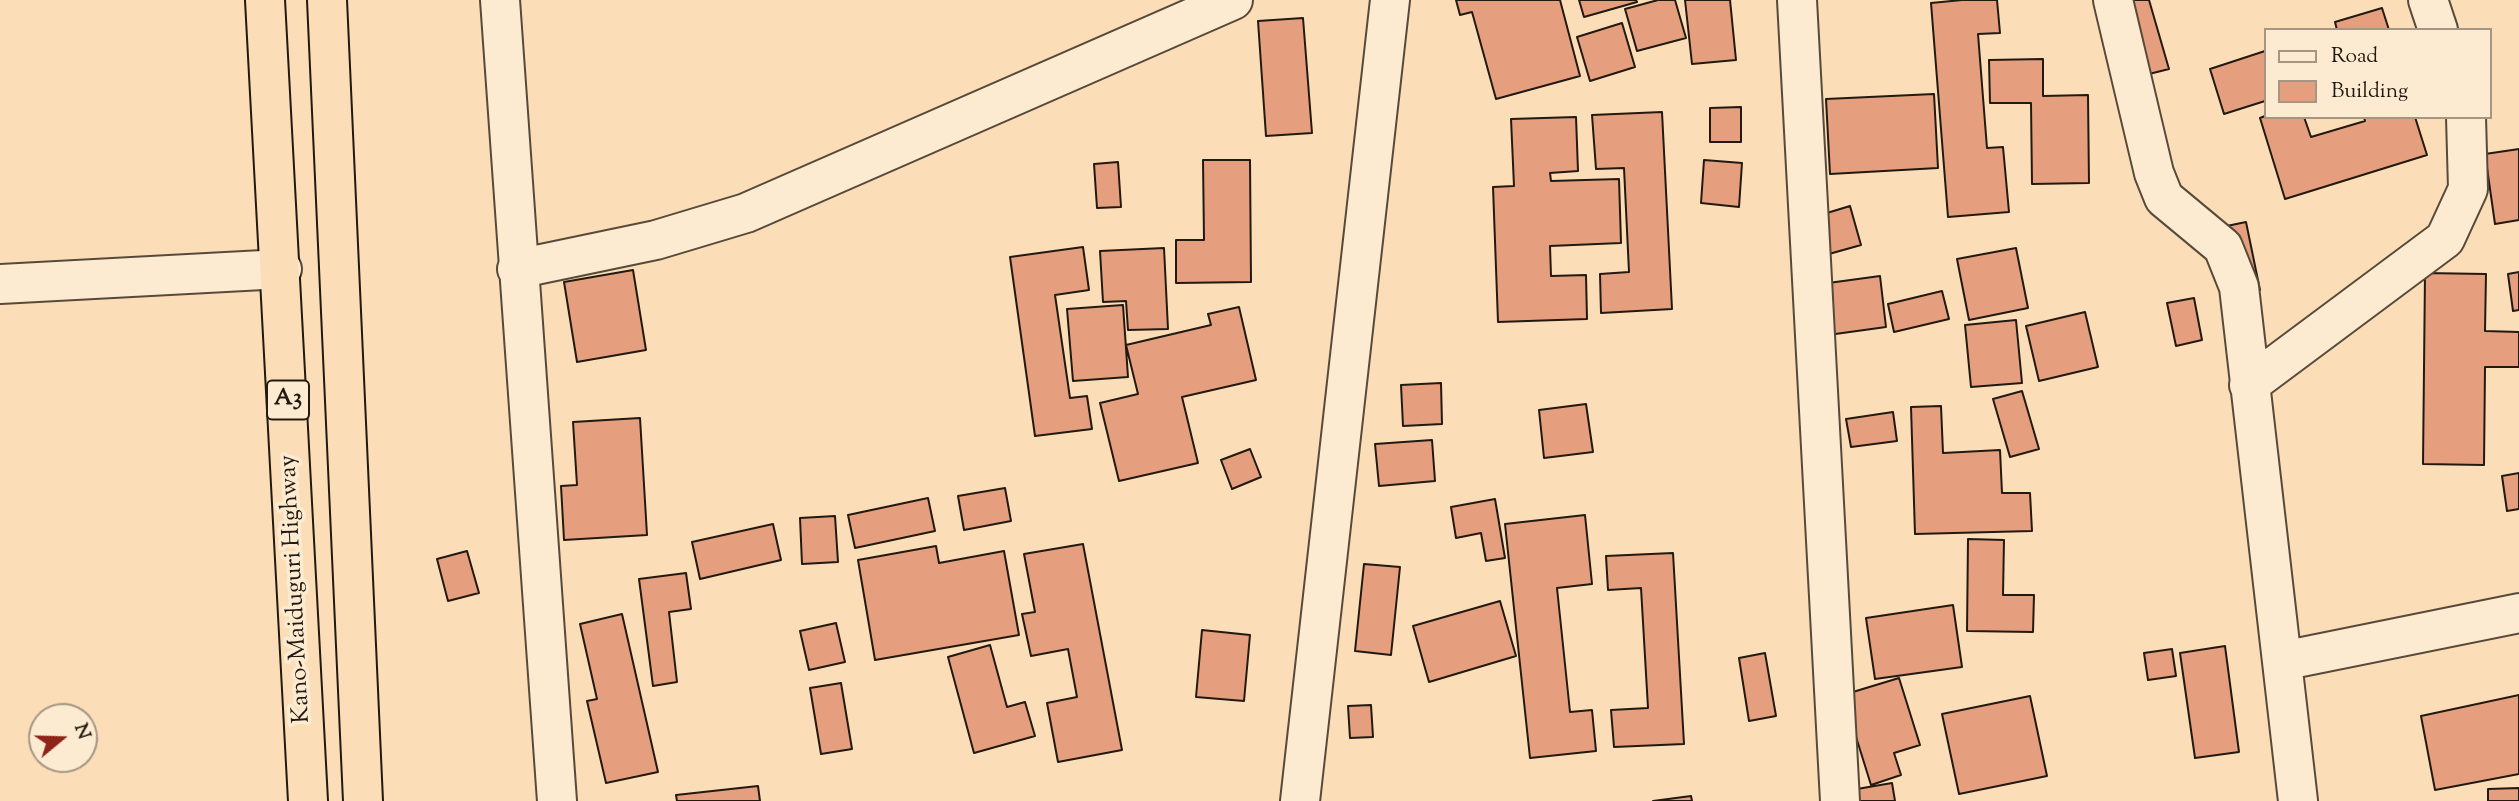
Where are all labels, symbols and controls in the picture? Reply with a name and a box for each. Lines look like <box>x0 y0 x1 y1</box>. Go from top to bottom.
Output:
legend <box>2264 28 2491 119</box>
text: Road <box>2331 42 2378 72</box>
text: Building <box>2331 77 2408 107</box>
road number: A3 <box>267 380 309 420</box>
street label: Kano-Maiduguri Highway <box>276 454 318 724</box>
north arrow <box>28 703 98 773</box>
text: N <box>66 720 97 743</box>

